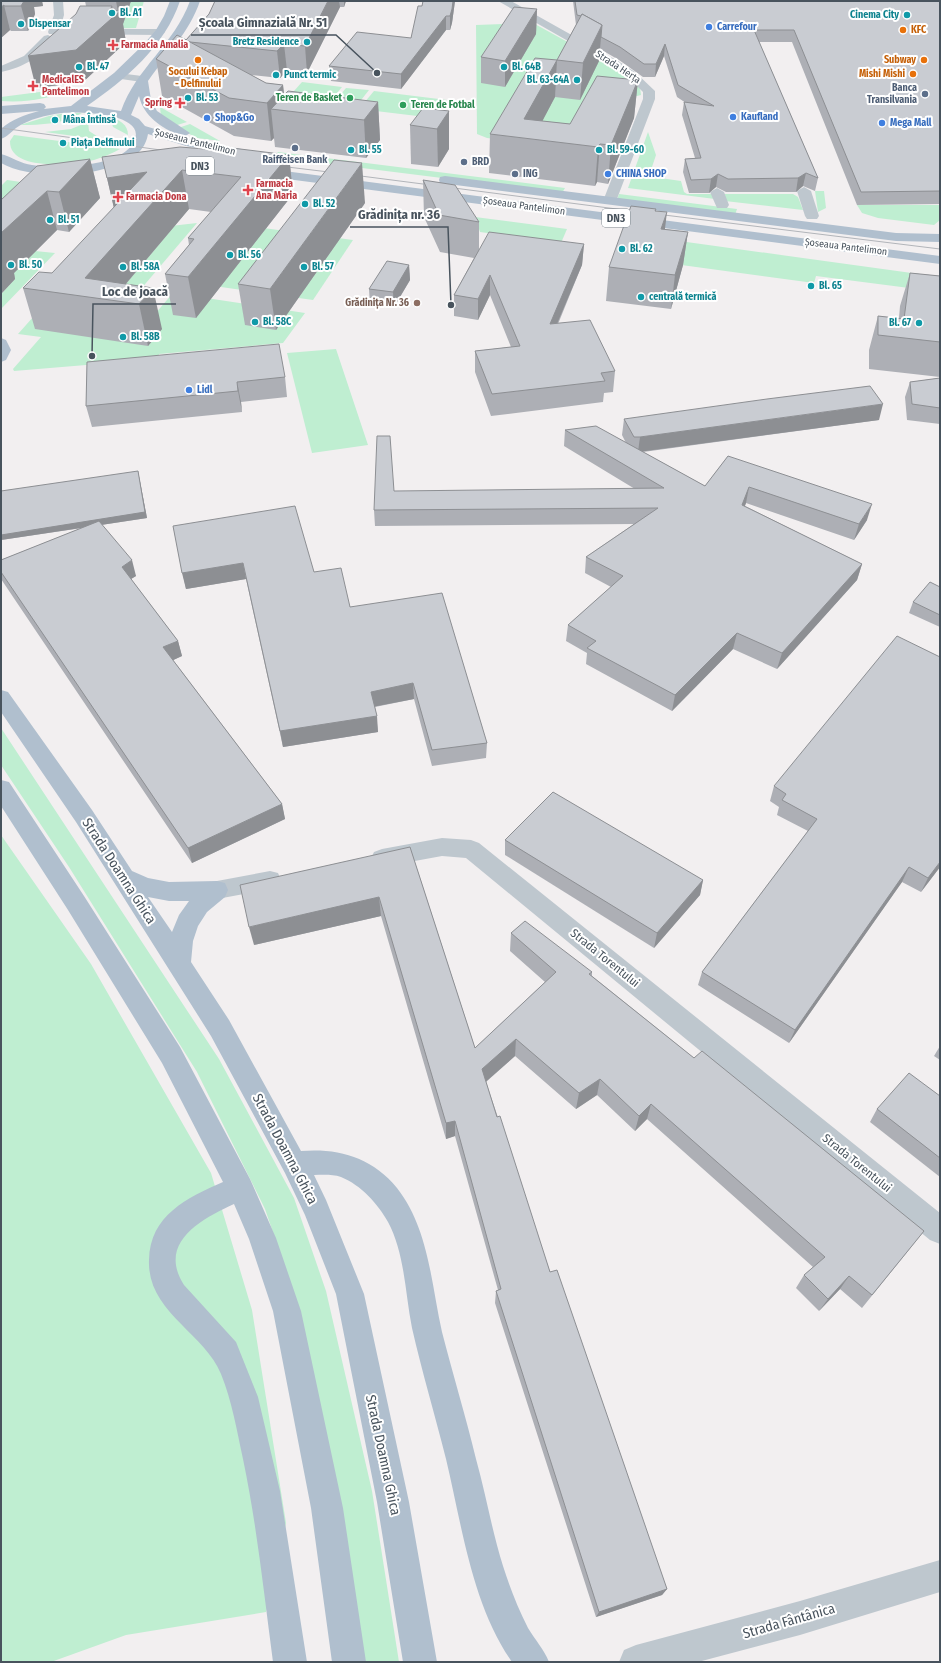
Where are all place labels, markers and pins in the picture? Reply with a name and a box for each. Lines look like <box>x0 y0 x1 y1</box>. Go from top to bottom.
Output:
place label: Bl. A1 <box>120 7 142 19</box>
marker: Bl. A1 <box>107 8 117 18</box>
place label: Cinema City <box>850 9 899 21</box>
callout: Școala Gimnazială Nr. 51 <box>191 10 336 35</box>
marker: Cinema City <box>902 10 912 20</box>
place label: Dispensar <box>29 18 71 30</box>
marker: Dispensar <box>16 19 26 29</box>
place label: Carrefour <box>717 21 757 33</box>
marker: Carrefour <box>704 22 714 32</box>
place label: KFC <box>911 24 927 36</box>
marker: KFC <box>898 25 908 35</box>
place label: Bretz Residence <box>233 36 299 48</box>
marker: Bretz Residence <box>302 37 312 47</box>
place label: Farmacia Amalia <box>121 39 188 51</box>
marker: Farmacia Amalia <box>108 40 118 50</box>
place label: Subway <box>884 54 916 66</box>
marker: Socului Kebap - Delfinului <box>193 55 203 65</box>
marker: Subway <box>919 55 929 65</box>
place label: Bl. 47 <box>87 61 110 73</box>
place label: Bl. 64B <box>512 61 541 73</box>
marker: Bl. 47 <box>74 62 84 72</box>
marker: Bl. 64B <box>499 62 509 72</box>
place label: Socului Kebap - Delfinului <box>168 66 228 90</box>
place label: Mishi Mishi <box>859 68 905 80</box>
place label: Punct termic <box>284 69 337 81</box>
marker: Mishi Mishi <box>908 69 918 79</box>
marker: Punct termic <box>271 70 281 80</box>
place label: MedicalES Pantelimon <box>42 74 89 98</box>
place label: Bl. 63-64A <box>527 74 570 86</box>
marker: Bl. 63-64A <box>572 75 582 85</box>
marker: MedicalES Pantelimon <box>27 80 39 92</box>
place label: Banca Transilvania <box>867 82 917 106</box>
marker: Banca Transilvania <box>920 89 930 99</box>
place label: Bl. 53 <box>196 92 219 104</box>
place label: Teren de Basket <box>276 92 342 104</box>
marker: Bl. 53 <box>183 93 193 103</box>
marker: Teren de Basket <box>345 93 355 103</box>
place label: Spring <box>145 97 172 109</box>
marker: Spring <box>175 98 185 108</box>
place label: Teren de Fotbal <box>411 99 475 111</box>
marker: Teren de Fotbal <box>398 100 408 110</box>
place label: Kaufland <box>741 111 778 123</box>
place label: Mâna Întinsă <box>63 112 116 126</box>
place label: Shop&Go <box>215 112 255 124</box>
marker: Kaufland <box>728 112 738 122</box>
marker: Shop&Go <box>202 113 212 123</box>
marker: Mâna Întinsă <box>50 115 60 125</box>
place label: Mega Mall <box>890 117 932 129</box>
marker: Mega Mall <box>877 118 887 128</box>
place label: Piața Delfinului <box>71 137 135 149</box>
marker: Piața Delfinului <box>58 138 68 148</box>
marker: Raiffeisen Bank <box>290 143 300 153</box>
place label: Bl. 55 <box>359 144 382 156</box>
place label: Bl. 59-60 <box>607 144 645 156</box>
marker: Bl. 55 <box>346 145 356 155</box>
marker: Bl. 59-60 <box>594 145 604 155</box>
place label: Raiffeisen Bank <box>263 154 328 166</box>
place label: BRD <box>472 156 489 168</box>
marker: BRD <box>459 157 469 167</box>
place label: ING <box>523 168 538 180</box>
place label: CHINA SHOP <box>616 168 667 180</box>
marker: ING <box>510 169 520 179</box>
marker: CHINA SHOP <box>603 169 613 179</box>
place label: Farmacia Ana Maria <box>255 178 297 202</box>
marker: Farmacia Ana Maria <box>243 185 253 195</box>
place label: Farmacia Dona <box>126 191 187 203</box>
marker: Farmacia Dona <box>113 192 123 202</box>
place label: Bl. 52 <box>313 198 336 210</box>
marker: Bl. 52 <box>300 199 310 209</box>
callout: Grădinița nr. 36 <box>350 202 448 227</box>
place label: Bl. 51 <box>58 214 79 226</box>
marker: Bl. 51 <box>45 215 55 225</box>
place label: Bl. 62 <box>630 243 653 255</box>
marker: Bl. 62 <box>617 244 627 254</box>
place label: Bl. 56 <box>238 249 261 261</box>
marker: Bl. 56 <box>225 250 235 260</box>
place label: Bl. 50 <box>19 259 43 271</box>
marker: Bl. 50 <box>6 260 16 270</box>
place label: Bl. 58A <box>131 261 160 273</box>
place label: Bl. 57 <box>312 261 334 273</box>
marker: Bl. 58A <box>118 262 128 272</box>
marker: Bl. 57 <box>299 262 309 272</box>
callout: Loc de joacă <box>93 279 176 304</box>
place label: Bl. 65 <box>819 280 842 292</box>
marker: Bl. 65 <box>806 281 816 291</box>
place label: centrală termică <box>649 291 717 303</box>
marker: centrală termică <box>636 292 646 302</box>
place label: Grădinița Nr. 36 <box>345 297 409 309</box>
marker: Grădinița Nr. 36 <box>412 298 422 308</box>
place label: Bl. 58C <box>263 316 292 328</box>
marker: Bl. 58C <box>250 317 260 327</box>
place label: Bl. 67 <box>889 317 912 329</box>
marker: Bl. 67 <box>914 318 924 328</box>
place label: Bl. 58B <box>131 331 160 343</box>
marker: Bl. 58B <box>118 332 128 342</box>
place label: Lidl <box>197 384 213 396</box>
marker: Lidl <box>184 385 194 395</box>

